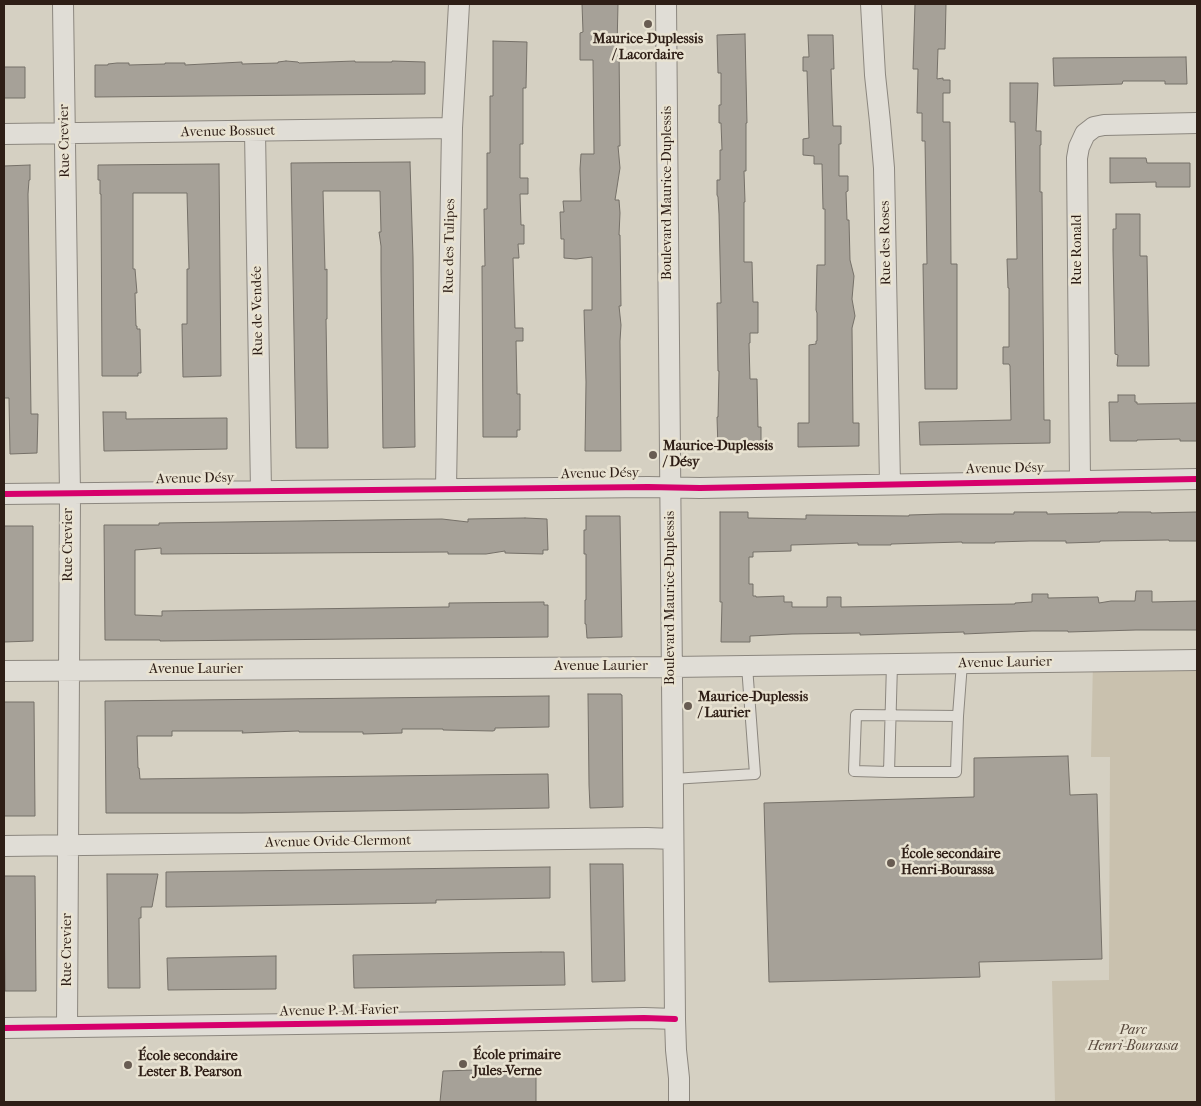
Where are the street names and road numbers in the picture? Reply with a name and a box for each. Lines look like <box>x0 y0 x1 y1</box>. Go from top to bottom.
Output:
street label: Rue Crevier <box>56 104 74 178</box>
street label: Boulevard Maurice-Duplessis <box>660 106 676 280</box>
street label: Avenue Bossuet <box>181 123 275 141</box>
street label: Rue des Tulipes <box>441 198 459 294</box>
street label: Rue des Roses <box>877 200 895 286</box>
street label: Rue Ronald <box>1070 215 1086 285</box>
street label: Rue de Vendée <box>249 266 267 356</box>
street label: Avenue Désy <box>966 460 1044 478</box>
street label: Avenue Désy <box>561 465 639 483</box>
street label: Avenue Désy <box>156 470 234 488</box>
street label: Rue Crevier <box>61 508 77 582</box>
street label: Boulevard Maurice-Duplessis <box>663 511 679 685</box>
street label: Avenue Laurier <box>958 654 1052 672</box>
street label: Avenue Laurier <box>554 659 648 675</box>
street label: Avenue Laurier <box>149 662 243 678</box>
street label: Avenue Ovide-Clermont <box>265 832 411 852</box>
street label: Rue Crevier <box>60 913 76 987</box>
street label: Avenue P.-M.-Favier <box>279 1002 399 1020</box>

